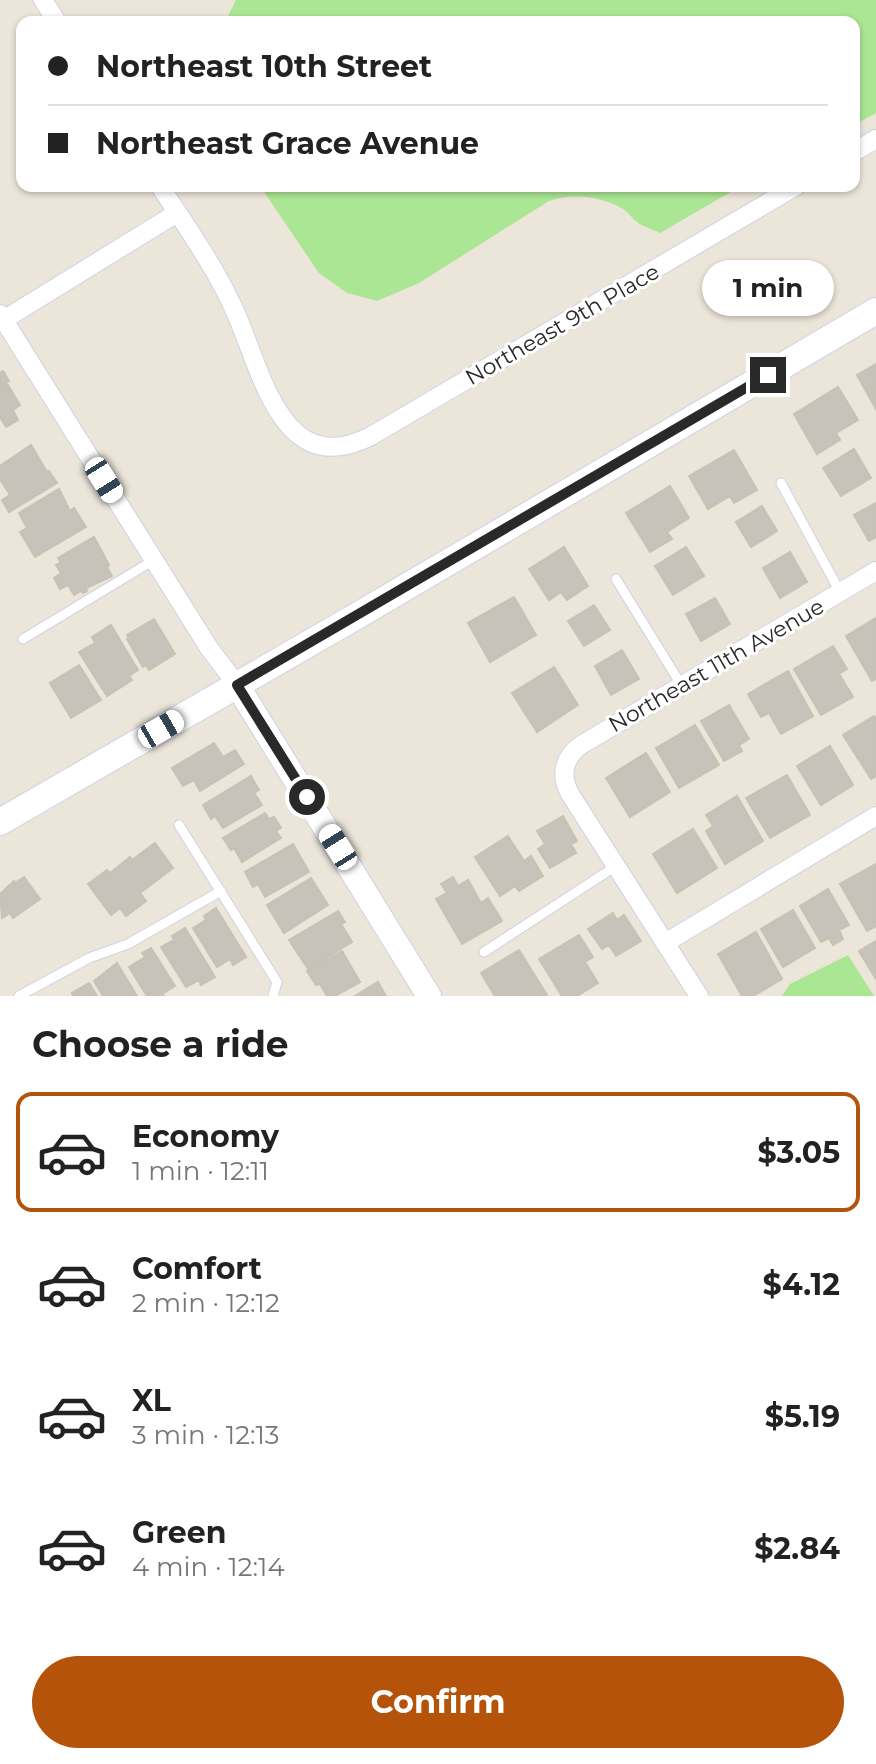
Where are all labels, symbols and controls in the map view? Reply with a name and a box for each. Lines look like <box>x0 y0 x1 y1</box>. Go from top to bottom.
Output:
text: Northeast 10th Street <box>96 48 432 85</box>
text: Northeast Grace Avenue <box>96 125 479 162</box>
street label: Northeast 9th Place <box>461 258 664 391</box>
callout: 1 min <box>702 259 834 315</box>
text: 1 min <box>733 272 803 304</box>
route end <box>750 357 786 393</box>
car <box>81 453 127 507</box>
street label: Northeast 11th Avenue <box>604 593 829 738</box>
car <box>134 707 188 751</box>
route start <box>289 779 325 815</box>
car <box>315 820 361 874</box>
text: Choose a ride <box>32 1022 289 1066</box>
icon: car <box>36 1116 108 1188</box>
text: Economy <box>132 1118 279 1155</box>
text: $3.05 <box>758 1134 840 1171</box>
text: 1 min · 12:11 <box>132 1155 269 1187</box>
icon: car <box>36 1248 108 1320</box>
text: Comfort <box>132 1250 262 1287</box>
text: $4.12 <box>762 1266 840 1303</box>
text: 2 min · 12:12 <box>132 1287 280 1319</box>
icon: car <box>36 1380 108 1452</box>
text: XL <box>132 1382 171 1419</box>
text: $5.19 <box>765 1398 840 1435</box>
text: 3 min · 12:13 <box>132 1419 280 1451</box>
icon: car <box>36 1512 108 1584</box>
text: Green <box>132 1514 226 1551</box>
text: $2.84 <box>754 1530 840 1567</box>
text: 4 min · 12:14 <box>132 1551 285 1583</box>
button: Confirm <box>32 1656 844 1748</box>

